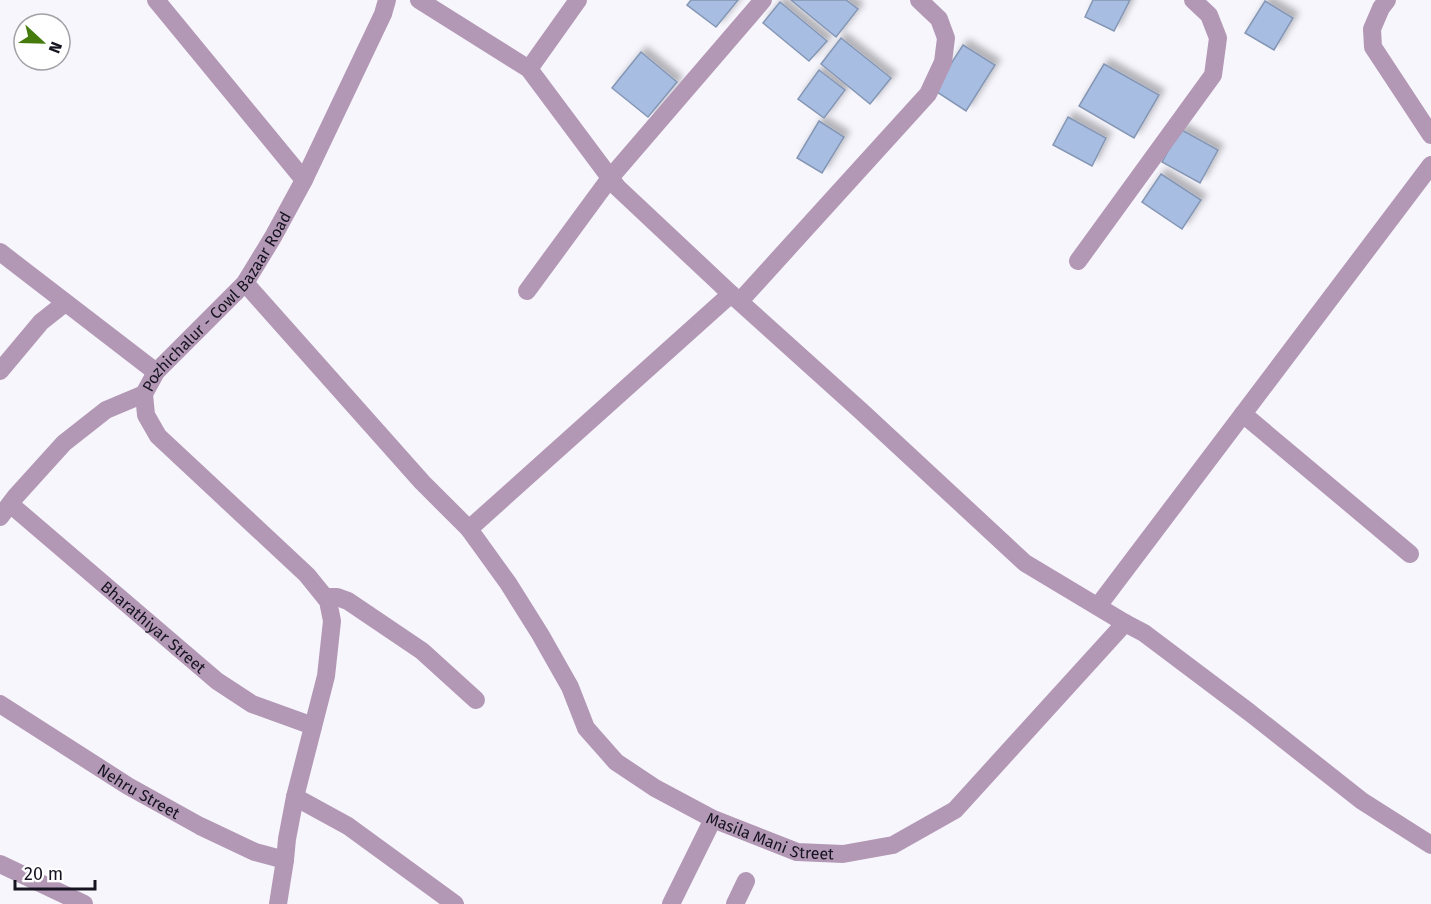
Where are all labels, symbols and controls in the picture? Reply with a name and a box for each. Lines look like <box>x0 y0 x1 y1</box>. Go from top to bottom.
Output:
north arrow <box>12 12 72 72</box>
text: N <box>45 39 66 56</box>
street label: Pozhichalur - Cowl Bazaar Road <box>138 208 295 395</box>
street label: Bharathiyar Street <box>97 577 210 677</box>
street label: Nehru Street <box>94 760 184 823</box>
street label: Masila Mani Street <box>704 808 835 863</box>
scale bar <box>15 853 94 891</box>
text: 20 m <box>24 863 63 885</box>

